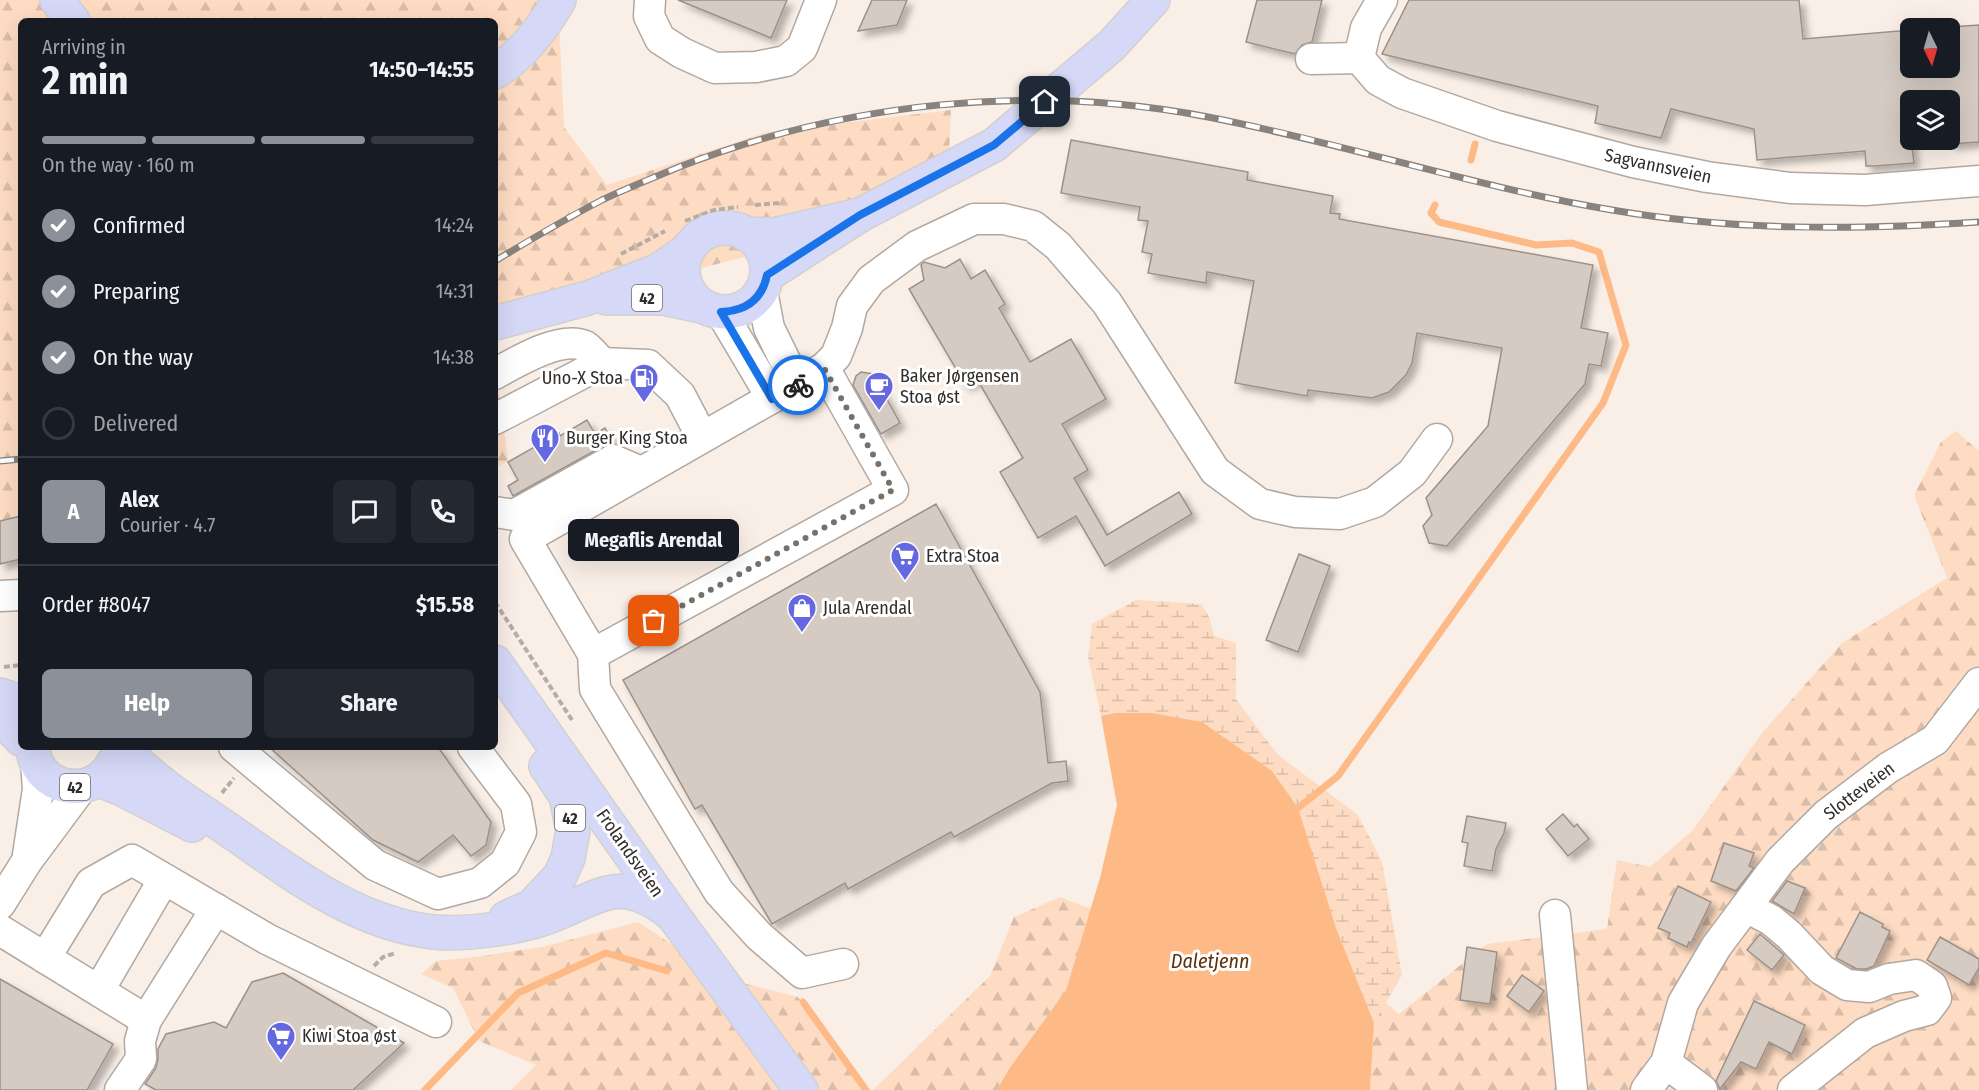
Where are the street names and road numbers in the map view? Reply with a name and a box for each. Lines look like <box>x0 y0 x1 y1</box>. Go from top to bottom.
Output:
street label: Sagvannsveien <box>1603 144 1713 188</box>
road number: 42 <box>632 285 662 311</box>
street label: Slotteveien <box>1819 757 1899 825</box>
road number: 42 <box>60 774 90 800</box>
road number: 42 <box>555 805 585 831</box>
street label: Frolandsveien <box>592 805 668 901</box>

